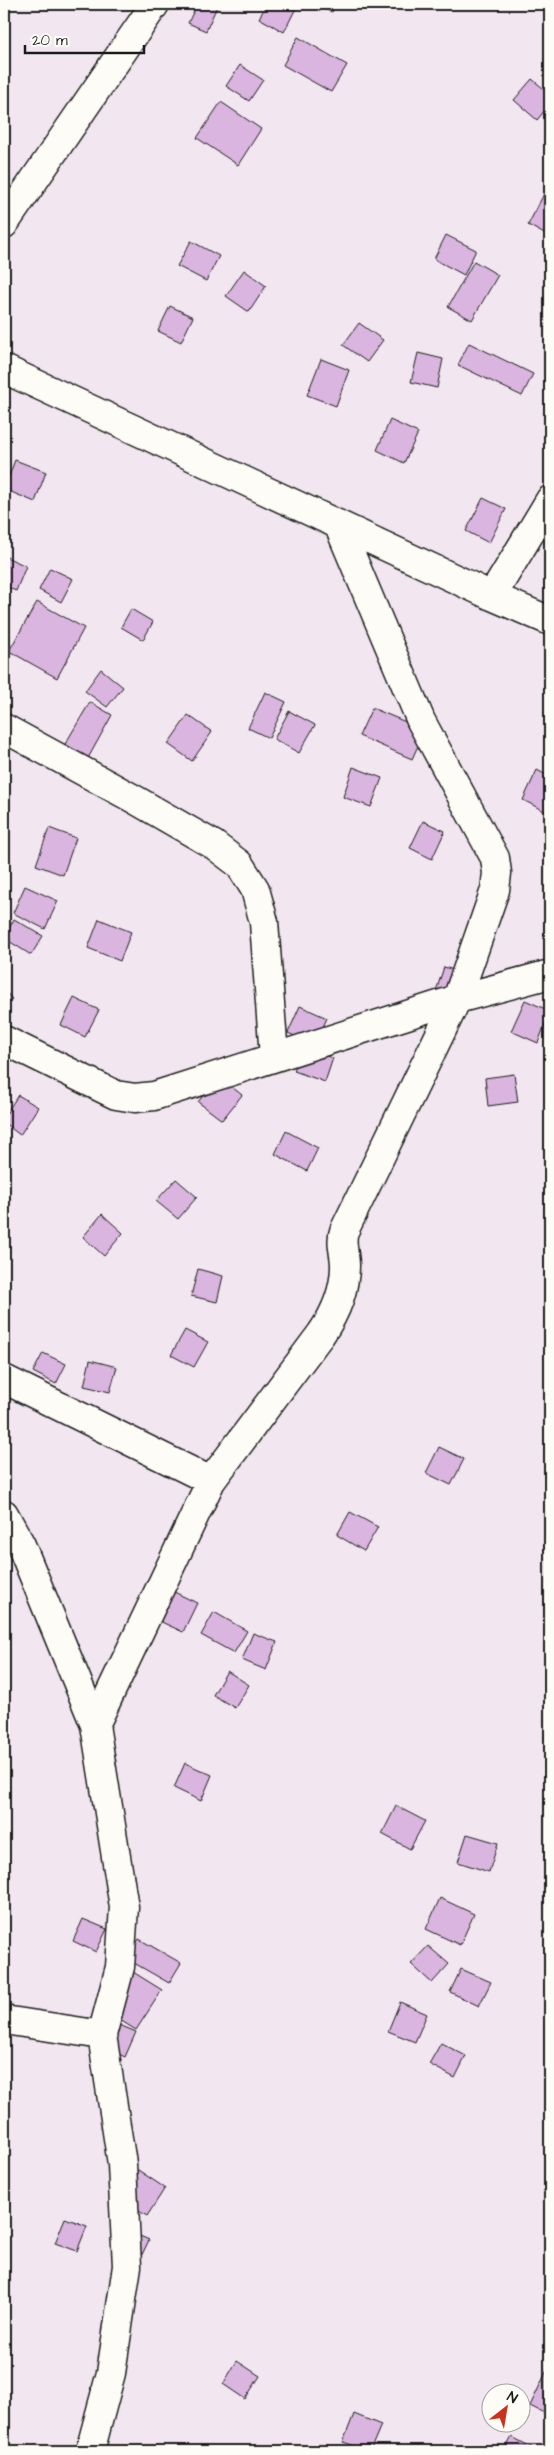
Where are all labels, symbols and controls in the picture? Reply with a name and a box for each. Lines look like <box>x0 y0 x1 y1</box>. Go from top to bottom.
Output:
scale bar <box>25 22 144 54</box>
text: 20 m <box>32 30 68 51</box>
north arrow <box>482 2382 532 2432</box>
text: N <box>503 2387 521 2409</box>

